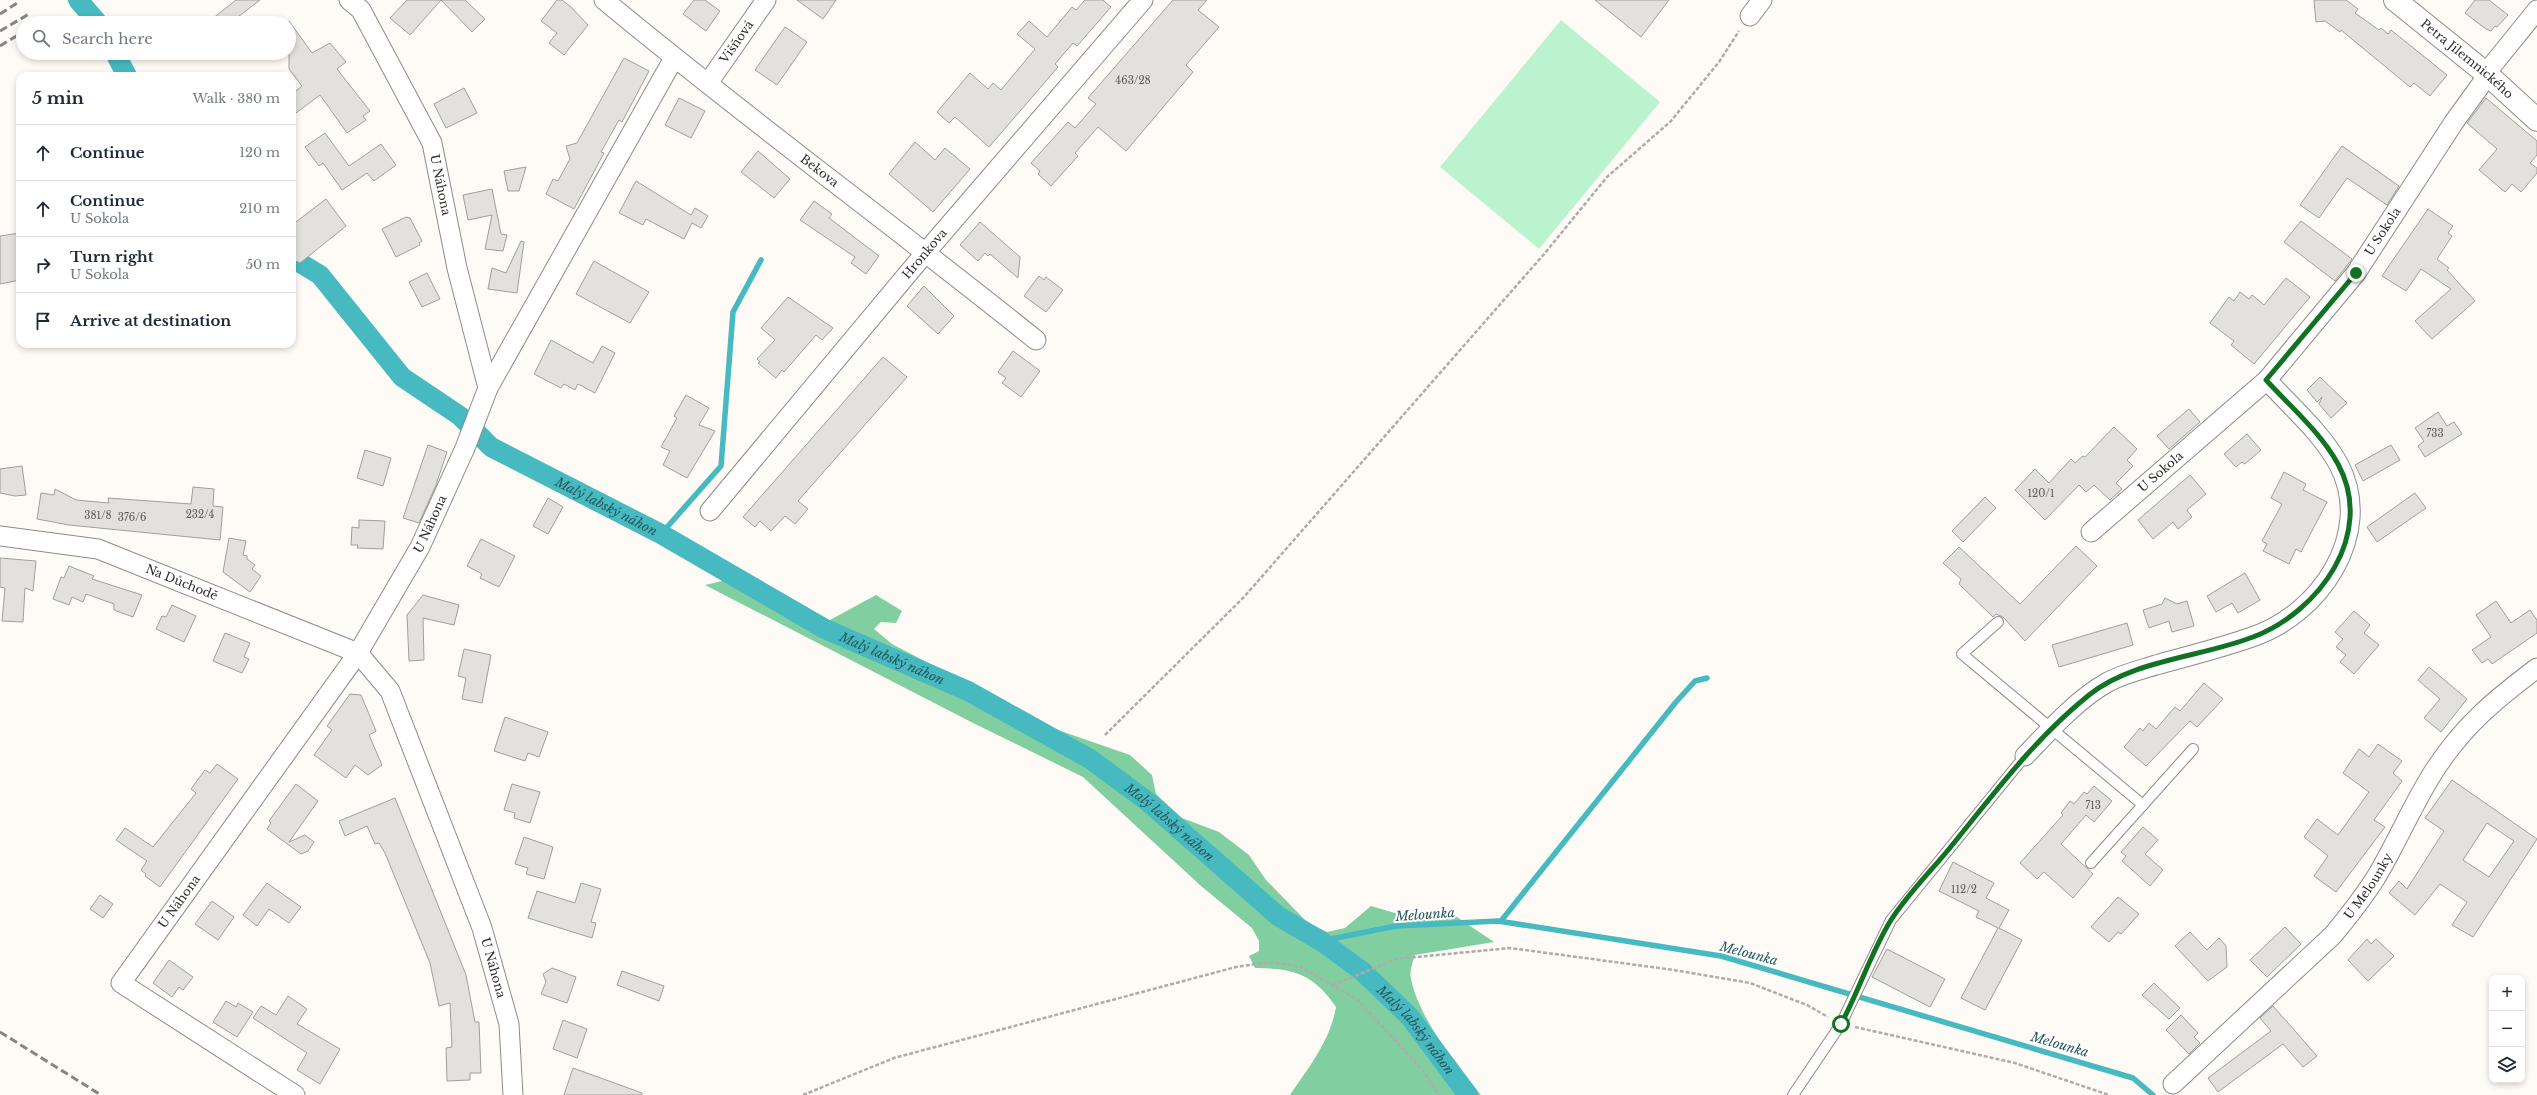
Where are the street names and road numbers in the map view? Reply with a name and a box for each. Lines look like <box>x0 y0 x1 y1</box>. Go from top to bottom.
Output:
street label: Petra Jilemnického <box>2418 16 2517 102</box>
street label: Višňová <box>716 17 756 67</box>
street label: Bekova <box>798 151 842 190</box>
street label: U Náhona <box>427 153 454 217</box>
street label: U Sokola <box>2361 204 2404 258</box>
street label: Hronkova <box>899 225 950 282</box>
street label: U Sokola <box>2135 448 2186 495</box>
street label: U Náhona <box>410 492 450 556</box>
street label: Na Důchodě <box>144 561 220 603</box>
street label: U Melounky <box>2341 850 2395 922</box>
street label: U Náhona <box>155 872 203 931</box>
street label: U Náhona <box>478 936 509 1000</box>

